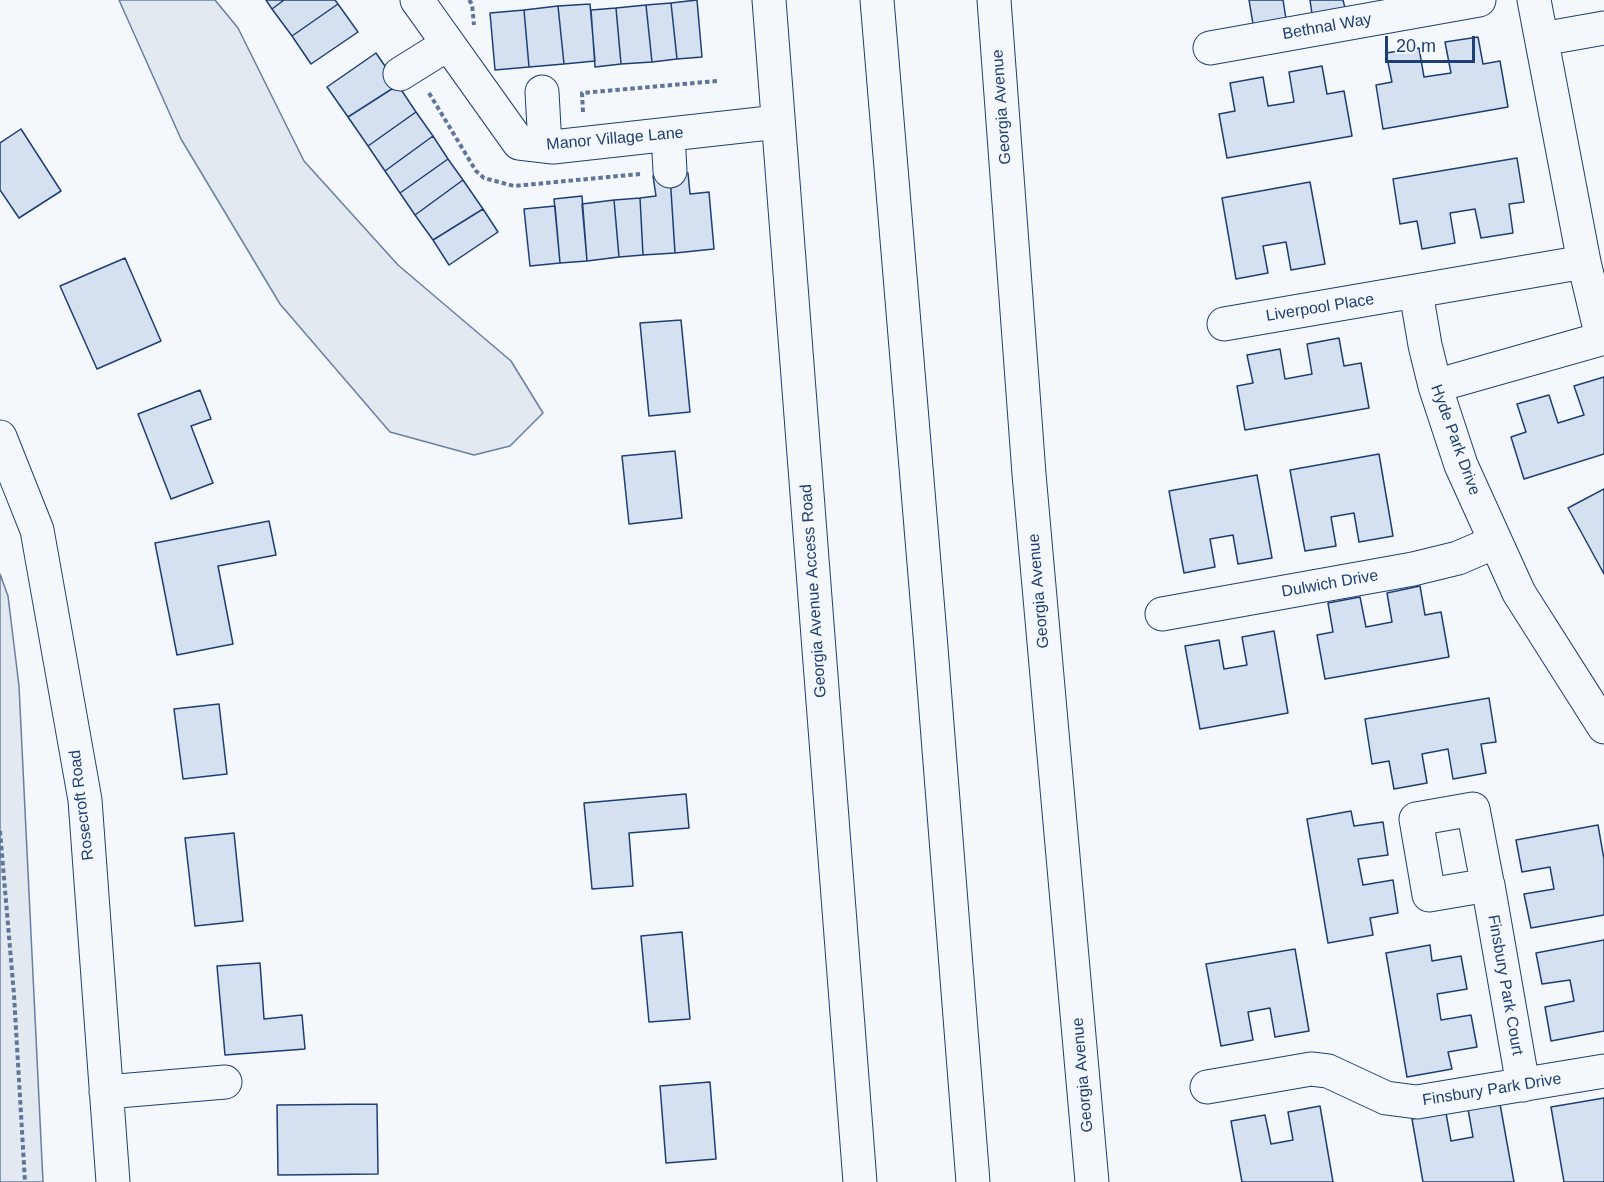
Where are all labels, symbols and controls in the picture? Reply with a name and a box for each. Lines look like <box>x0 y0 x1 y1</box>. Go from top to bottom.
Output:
street label: Bethnal Way <box>1281 10 1373 44</box>
scale bar <box>1388 24 1478 62</box>
text: 20 m <box>1396 36 1436 56</box>
street label: Georgia Avenue <box>988 49 1016 165</box>
street label: Manor Village Lane <box>546 123 684 155</box>
street label: Liverpool Place <box>1264 290 1376 326</box>
street label: Hyde Park Drive <box>1426 382 1484 498</box>
street label: Georgia Avenue Access Road <box>797 484 831 698</box>
street label: Georgia Avenue <box>1024 533 1054 649</box>
street label: Dulwich Drive <box>1280 566 1380 602</box>
street label: Rosecroft Road <box>66 749 98 861</box>
street label: Finsbury Park Court <box>1483 913 1527 1057</box>
street label: Georgia Avenue <box>1068 1017 1098 1133</box>
street label: Finsbury Park Drive <box>1421 1070 1563 1110</box>

